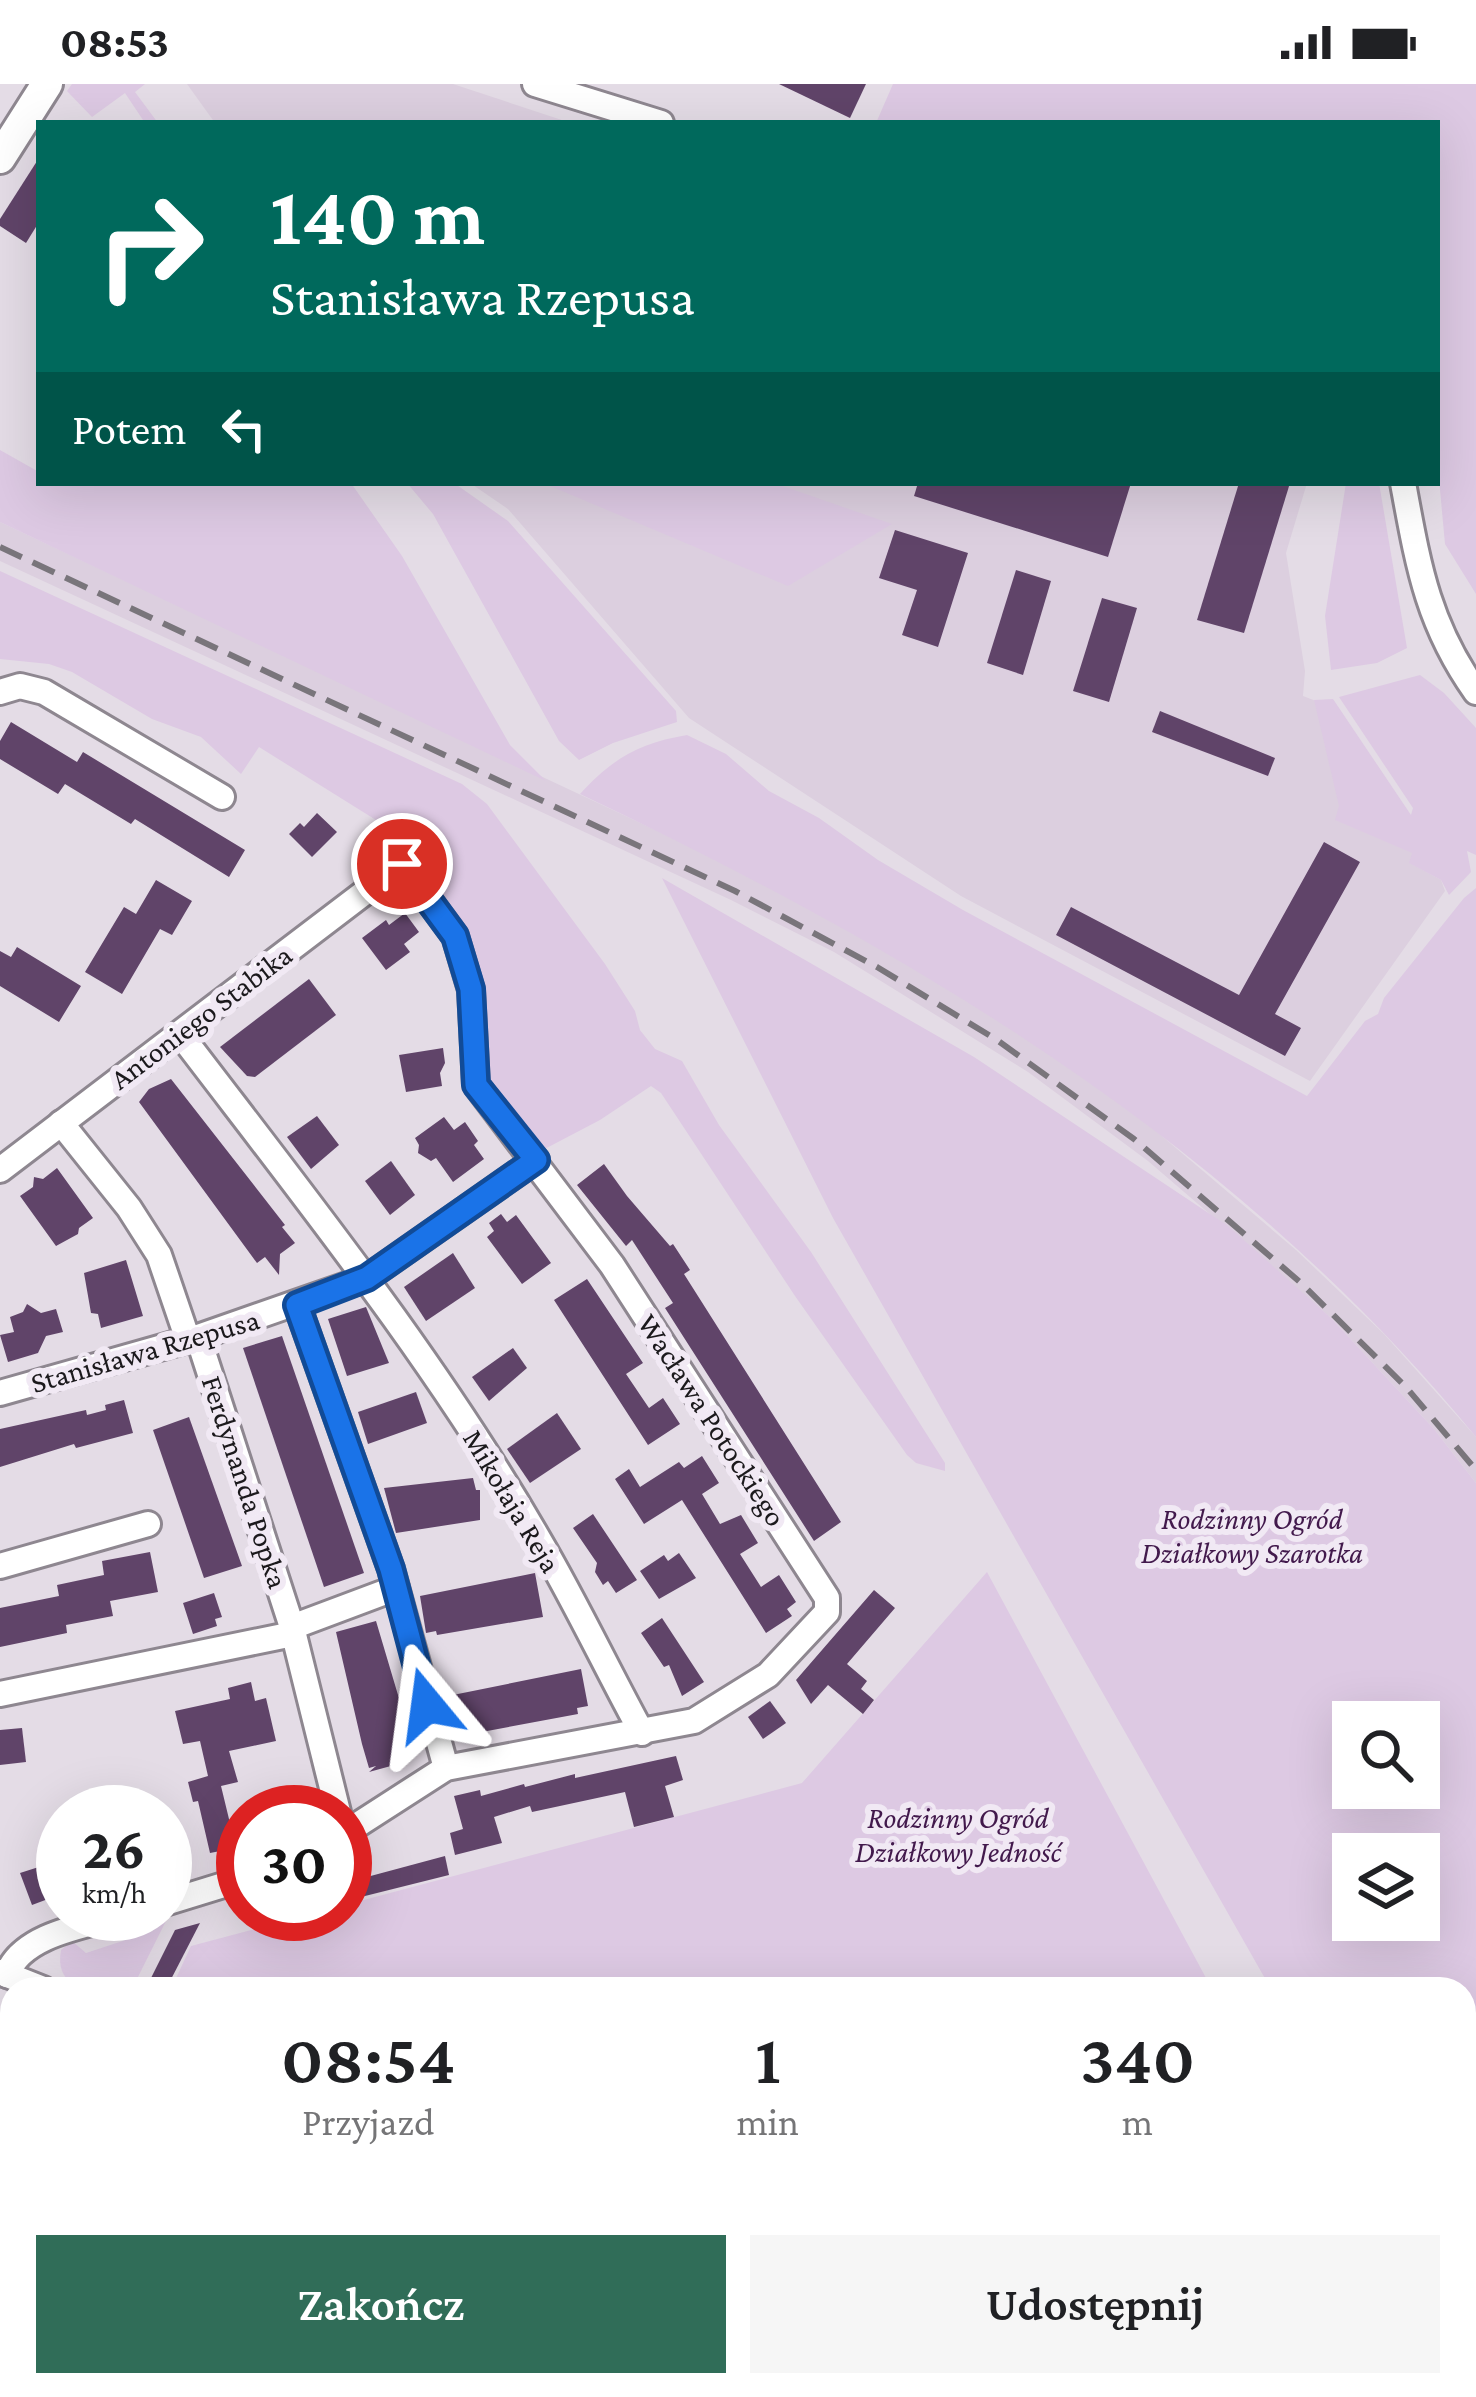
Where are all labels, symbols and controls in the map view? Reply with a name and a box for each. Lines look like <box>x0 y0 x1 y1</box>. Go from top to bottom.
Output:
text: 08:53 <box>60 17 169 67</box>
icon: right <box>72 168 228 324</box>
text: 140 m <box>270 169 485 262</box>
text: Stanisława Rzepusa <box>270 267 695 327</box>
icon: left <box>211 396 277 462</box>
text: Potem <box>72 404 187 454</box>
pin <box>351 813 453 915</box>
icon: arrive <box>369 831 435 897</box>
street label: Antoniego Stabika <box>103 938 299 1096</box>
street label: Stanisława Rzepusa <box>27 1302 263 1400</box>
street label: Wacława Potockiego <box>631 1307 793 1533</box>
street label: Ferdynanda Popka <box>195 1371 295 1593</box>
street label: Mikołaja Reja <box>456 1423 568 1579</box>
park label: Rodzinny Ogród Działkowy Szarotka <box>1141 1502 1363 1570</box>
position arrow <box>364 1642 490 1768</box>
map controls <box>1332 1701 1440 1941</box>
button: search <box>1332 1701 1440 1809</box>
speed limit sign: 30 <box>216 1785 372 1941</box>
park label: Rodzinny Ogród Działkowy Jedność <box>855 1801 1065 1869</box>
text: 26 <box>82 1814 146 1881</box>
button: layers <box>1332 1833 1440 1941</box>
text: km/h <box>82 1876 146 1909</box>
text: 08:54 <box>281 2018 456 2098</box>
text: 1 <box>755 2018 781 2098</box>
text: 340 <box>1080 2018 1195 2098</box>
text: Przyjazd <box>302 2100 434 2143</box>
text: min <box>737 2100 799 2143</box>
text: m <box>1122 2100 1153 2143</box>
button: Zakończ <box>36 2235 726 2373</box>
button: Udostępnij <box>750 2235 1440 2373</box>

